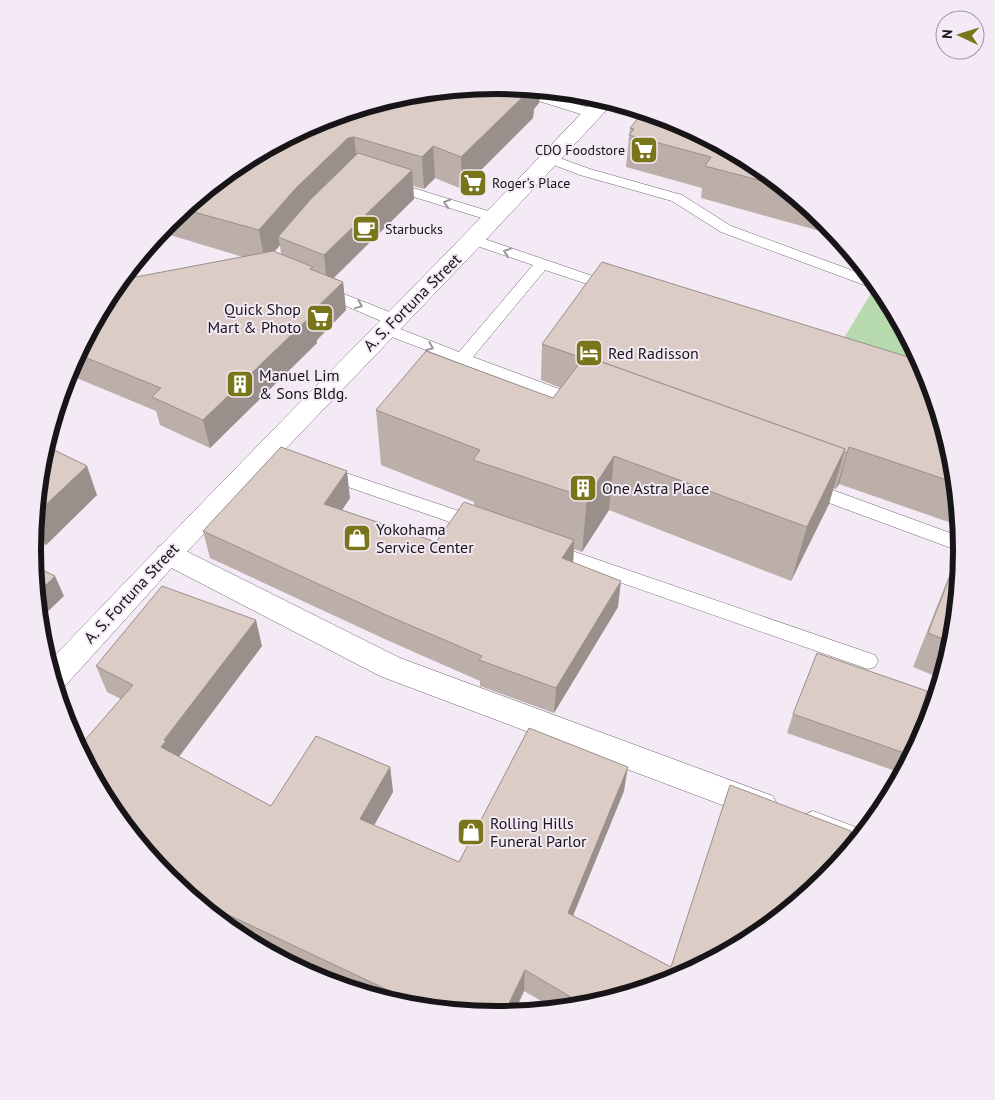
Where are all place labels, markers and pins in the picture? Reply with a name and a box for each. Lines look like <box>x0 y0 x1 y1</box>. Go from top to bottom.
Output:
supermarket icon: CDO Foodstore <box>629 135 659 165</box>
place label: CDO Foodstore <box>535 141 625 159</box>
supermarket icon: Roger's Place <box>458 168 488 198</box>
place label: Roger's Place <box>492 174 570 192</box>
cafe icon: Starbucks <box>351 214 381 244</box>
place label: Starbucks <box>385 220 443 238</box>
place label: Quick Shop Mart & Photo <box>207 299 301 337</box>
supermarket icon: Quick Shop Mart & Photo <box>305 303 335 333</box>
hotel icon: Red Radisson <box>574 338 604 368</box>
place label: Red Radisson <box>608 343 699 363</box>
place label: Manuel Lim & Sons Bldg. <box>259 365 348 403</box>
building icon: Manuel Lim & Sons Bldg. <box>225 369 255 399</box>
building icon: One Astra Place <box>568 473 598 503</box>
place label: One Astra Place <box>602 478 709 498</box>
place label: Yokohama Service Center <box>376 519 474 557</box>
shop icon: Yokohama Service Center <box>342 523 372 553</box>
place label: Rolling Hills Funeral Parlor <box>490 813 587 851</box>
shop icon: Rolling Hills Funeral Parlor <box>456 817 486 847</box>

